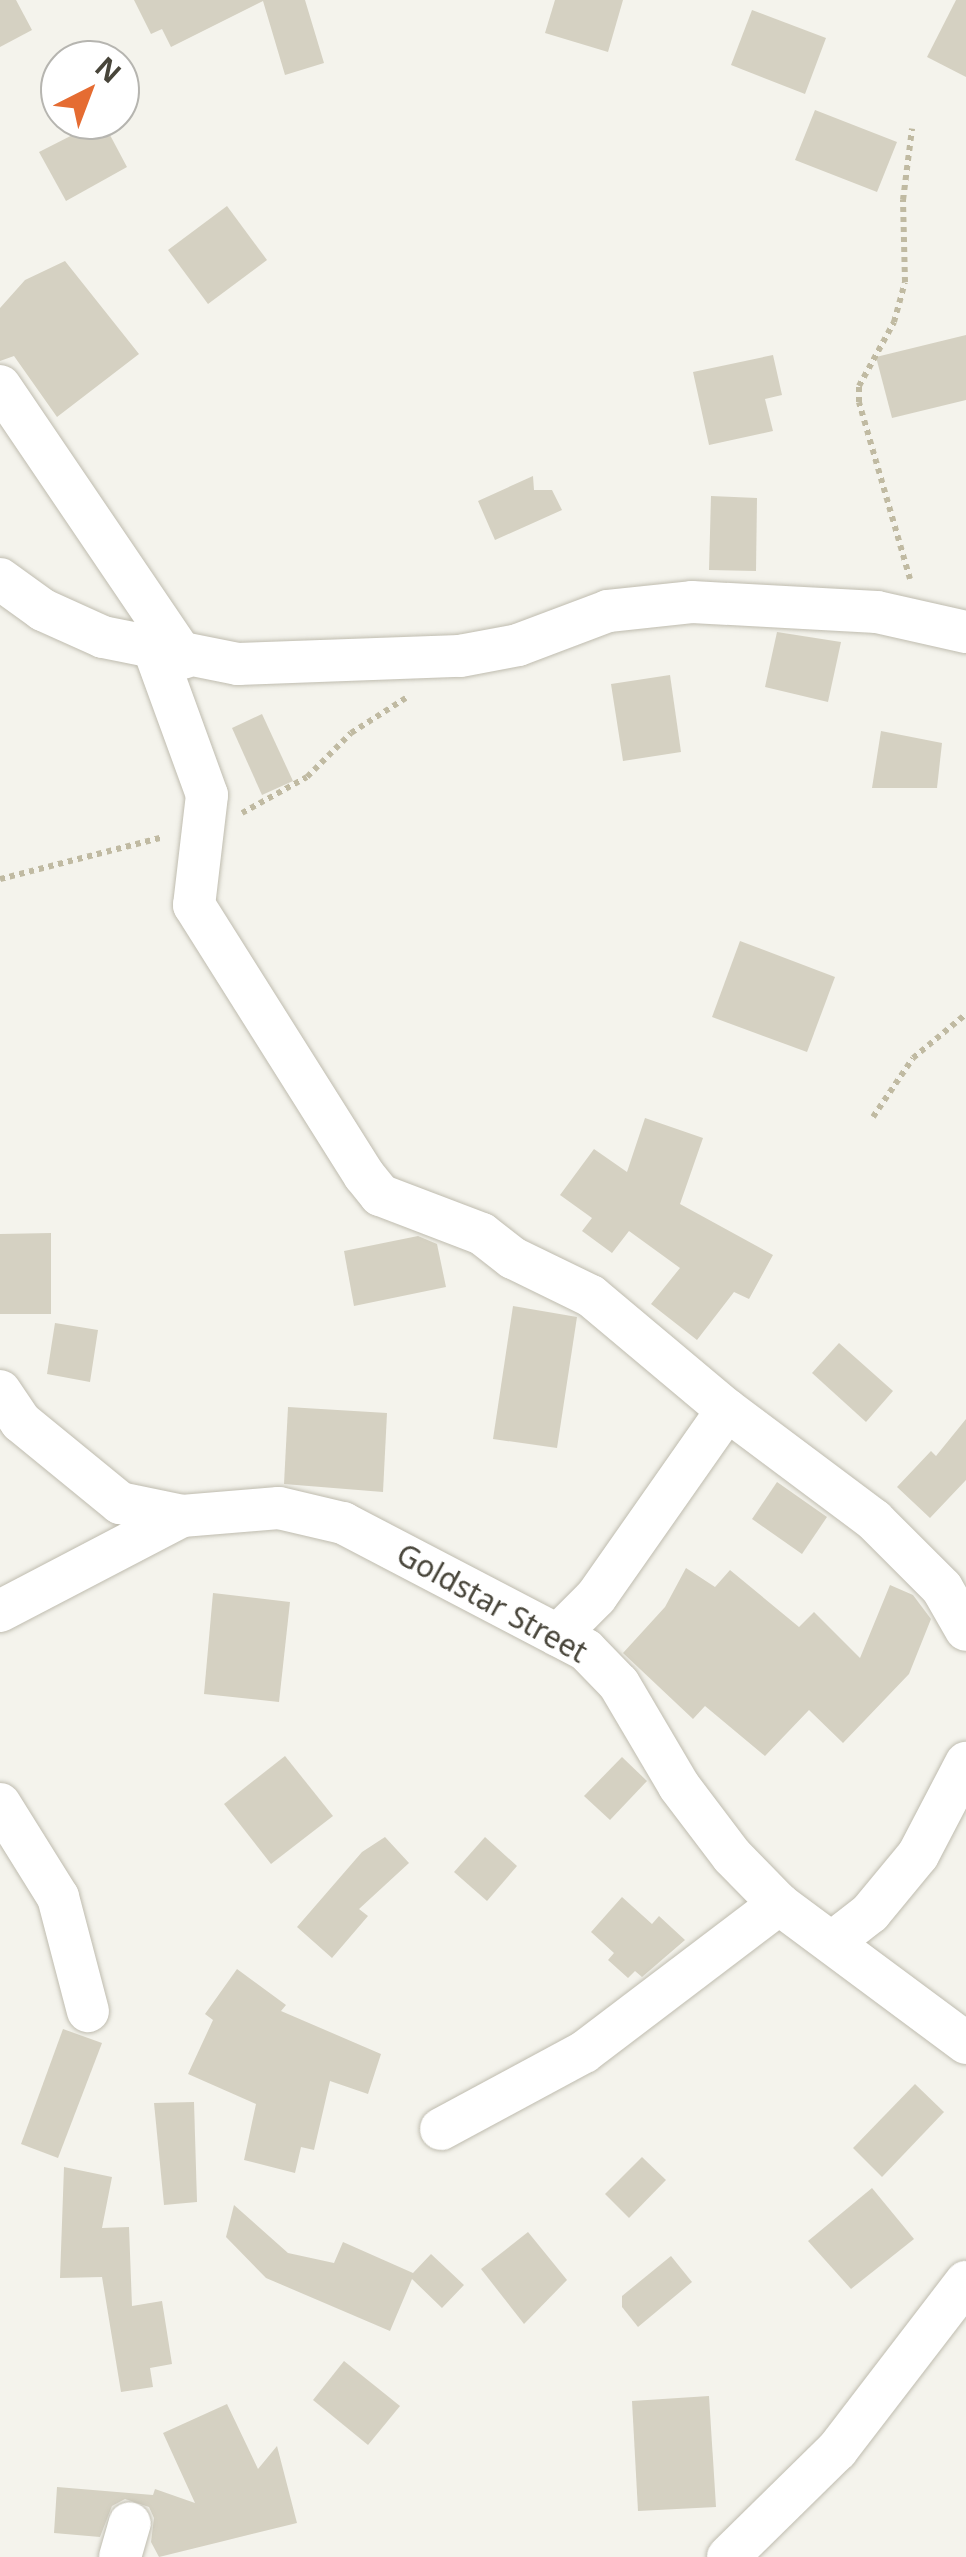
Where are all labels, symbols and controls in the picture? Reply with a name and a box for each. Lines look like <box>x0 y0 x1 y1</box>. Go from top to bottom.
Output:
north arrow <box>40 40 140 140</box>
text: N <box>88 47 130 91</box>
street label: Goldstar Street <box>390 1536 594 1670</box>

